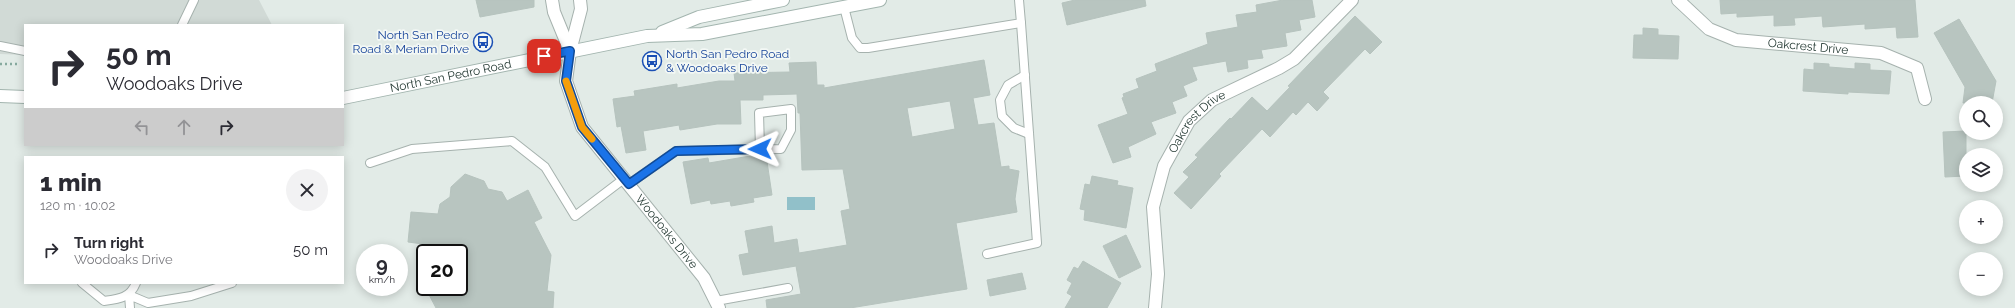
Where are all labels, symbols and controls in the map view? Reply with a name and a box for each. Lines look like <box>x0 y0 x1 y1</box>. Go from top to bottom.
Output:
place label: North San Pedro Road & Meriam Drive <box>353 28 469 56</box>
bus stop icon: North San Pedro Road & Meriam Drive <box>472 31 494 53</box>
street label: Oakcrest Drive <box>1767 36 1849 57</box>
text: 50 m <box>106 39 172 72</box>
pin <box>527 39 561 73</box>
icon: right <box>40 40 92 92</box>
icon: arrive <box>533 45 555 67</box>
place label: North San Pedro Road & Woodoaks Drive <box>666 47 789 75</box>
bus stop icon: North San Pedro Road & Woodoaks Drive <box>641 50 663 72</box>
street label: North San Pedro Road <box>389 57 513 95</box>
text: Woodoaks Drive <box>106 73 243 94</box>
street label: Oakcrest Drive <box>1166 88 1228 156</box>
map controls <box>1959 96 2003 296</box>
button: search <box>1959 96 2003 140</box>
icon: left <box>131 116 153 138</box>
icon: ahead <box>173 116 195 138</box>
icon: right <box>215 116 237 138</box>
position arrow <box>739 128 781 170</box>
button: layers <box>1959 148 2003 192</box>
text: 1 min <box>40 168 102 197</box>
button: close <box>286 169 328 211</box>
street label: Woodoaks Drive <box>632 192 701 271</box>
text: 120 m · 10:02 <box>40 198 115 213</box>
button: + <box>1959 200 2003 244</box>
text: Turn right <box>74 234 144 252</box>
icon: right <box>40 239 62 261</box>
text: 50 m <box>293 241 328 259</box>
speed limit sign: 20 <box>416 244 468 296</box>
text: Woodoaks Drive <box>74 252 173 267</box>
button: − <box>1959 252 2003 296</box>
text: 9 <box>376 253 388 277</box>
text: km/h <box>369 274 395 285</box>

